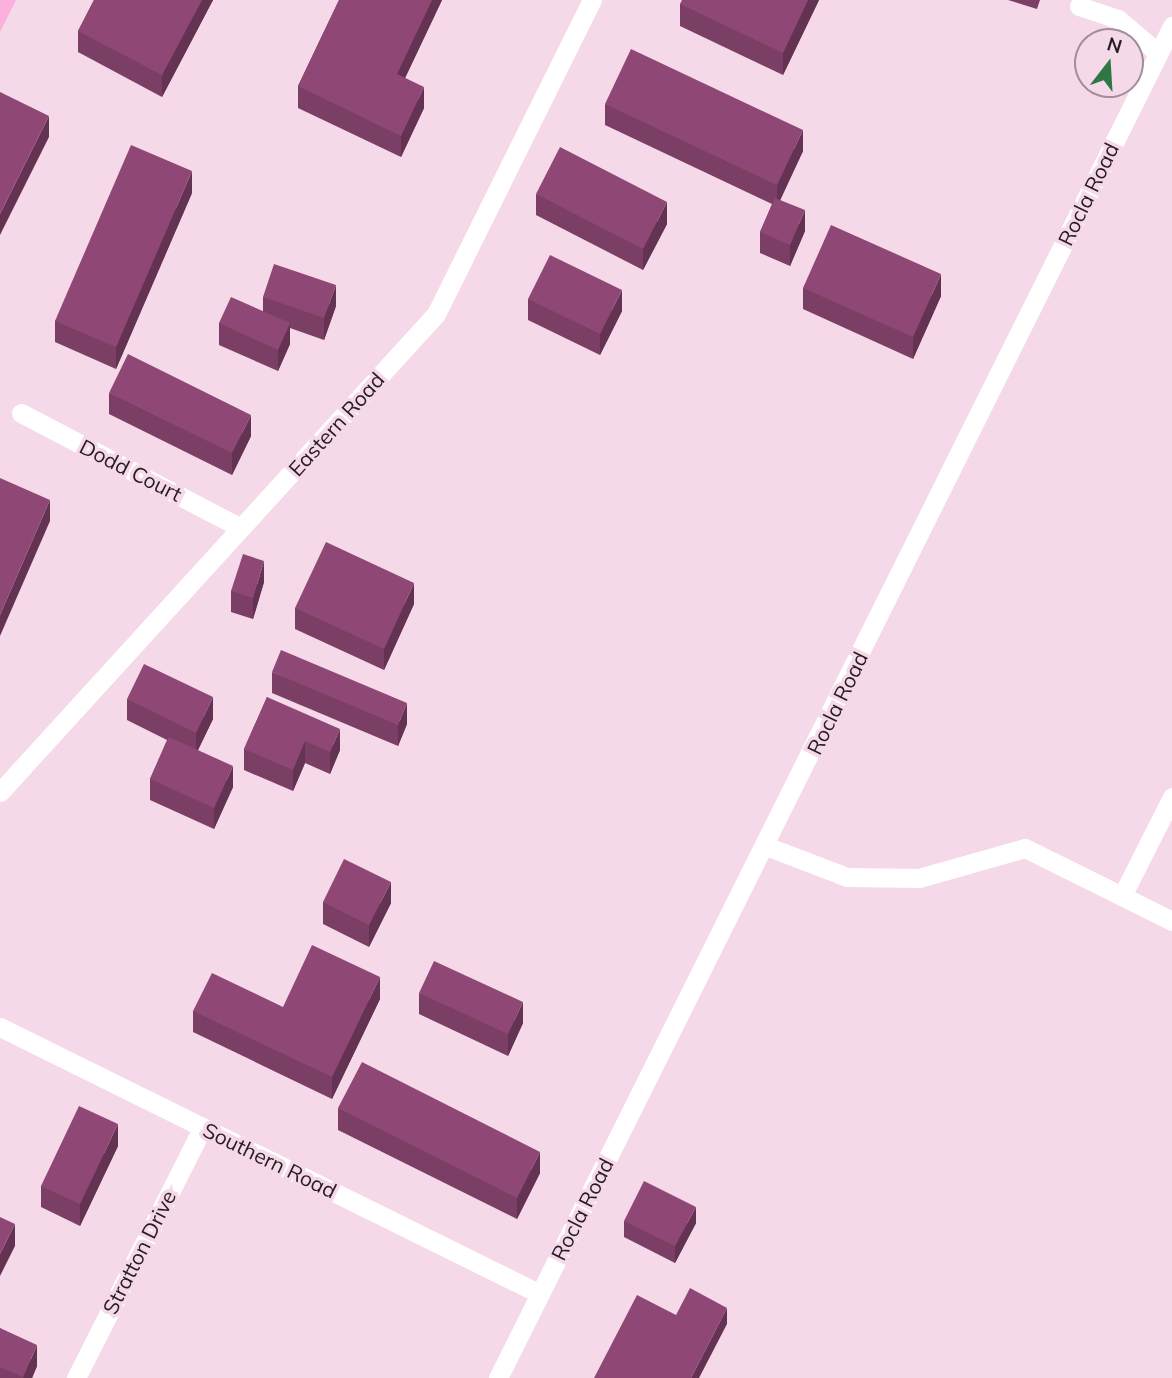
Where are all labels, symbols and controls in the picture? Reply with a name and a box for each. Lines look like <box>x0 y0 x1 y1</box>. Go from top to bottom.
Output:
north arrow <box>1074 28 1144 98</box>
text: N <box>1104 31 1125 58</box>
street label: Rocla Road <box>1052 138 1124 250</box>
street label: Eastern Road <box>283 367 389 481</box>
street label: Dodd Court <box>76 433 186 507</box>
street label: Rocla Road <box>801 647 873 759</box>
street label: Southern Road <box>199 1117 341 1203</box>
street label: Rocla Road <box>546 1154 618 1264</box>
street label: Stratton Drive <box>97 1186 181 1318</box>

